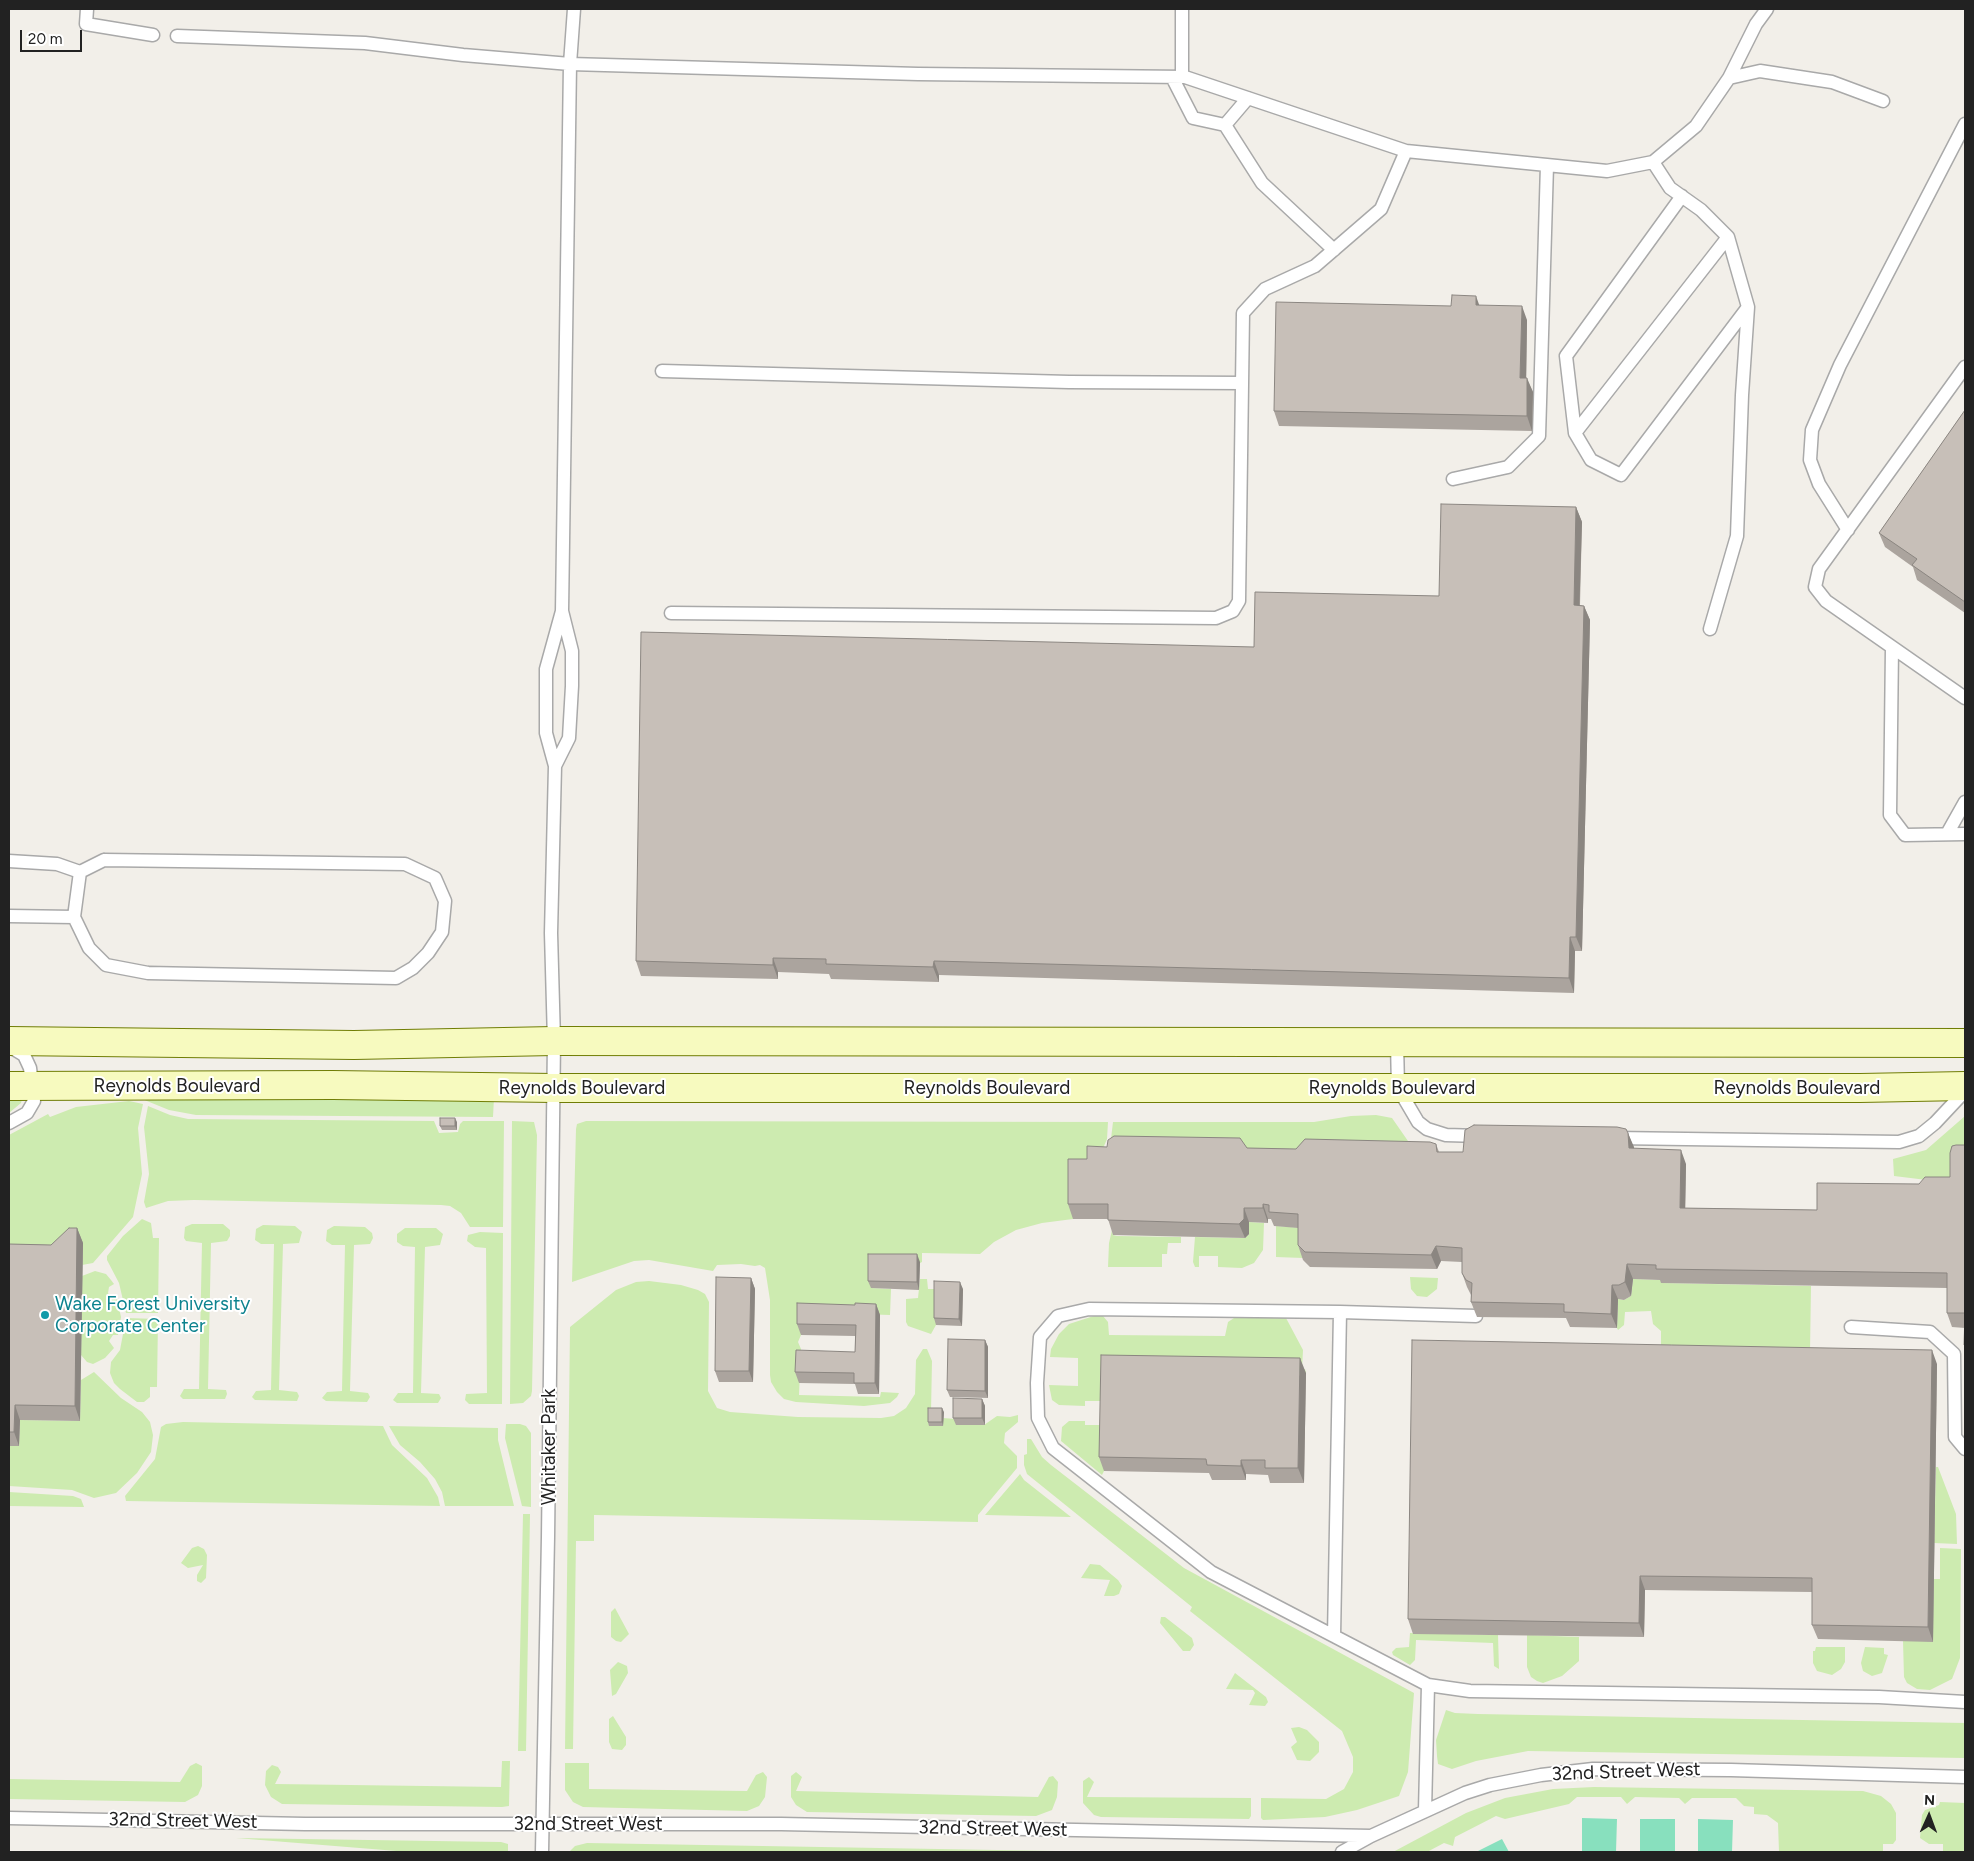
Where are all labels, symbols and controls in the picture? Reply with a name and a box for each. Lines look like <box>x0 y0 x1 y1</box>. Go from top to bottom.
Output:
scale bar <box>22 20 85 52</box>
text: 20 m <box>28 30 62 48</box>
street label: Reynolds Boulevard <box>94 1075 260 1097</box>
street label: Reynolds Boulevard <box>499 1077 665 1099</box>
street label: Reynolds Boulevard <box>904 1077 1070 1099</box>
street label: Reynolds Boulevard <box>1309 1077 1475 1099</box>
street label: Reynolds Boulevard <box>1714 1077 1880 1099</box>
place label: Wake Forest University Corporate Center <box>55 1293 250 1337</box>
marker: Wake Forest University Corporate Center <box>39 1309 51 1321</box>
street label: Whitaker Park <box>538 1389 560 1505</box>
street label: 32nd Street West <box>1551 1758 1701 1786</box>
north arrow <box>1904 1791 1954 1841</box>
text: N <box>1924 1792 1935 1809</box>
street label: 32nd Street West <box>108 1808 258 1834</box>
street label: 32nd Street West <box>513 1813 663 1835</box>
street label: 32nd Street West <box>918 1816 1068 1842</box>

